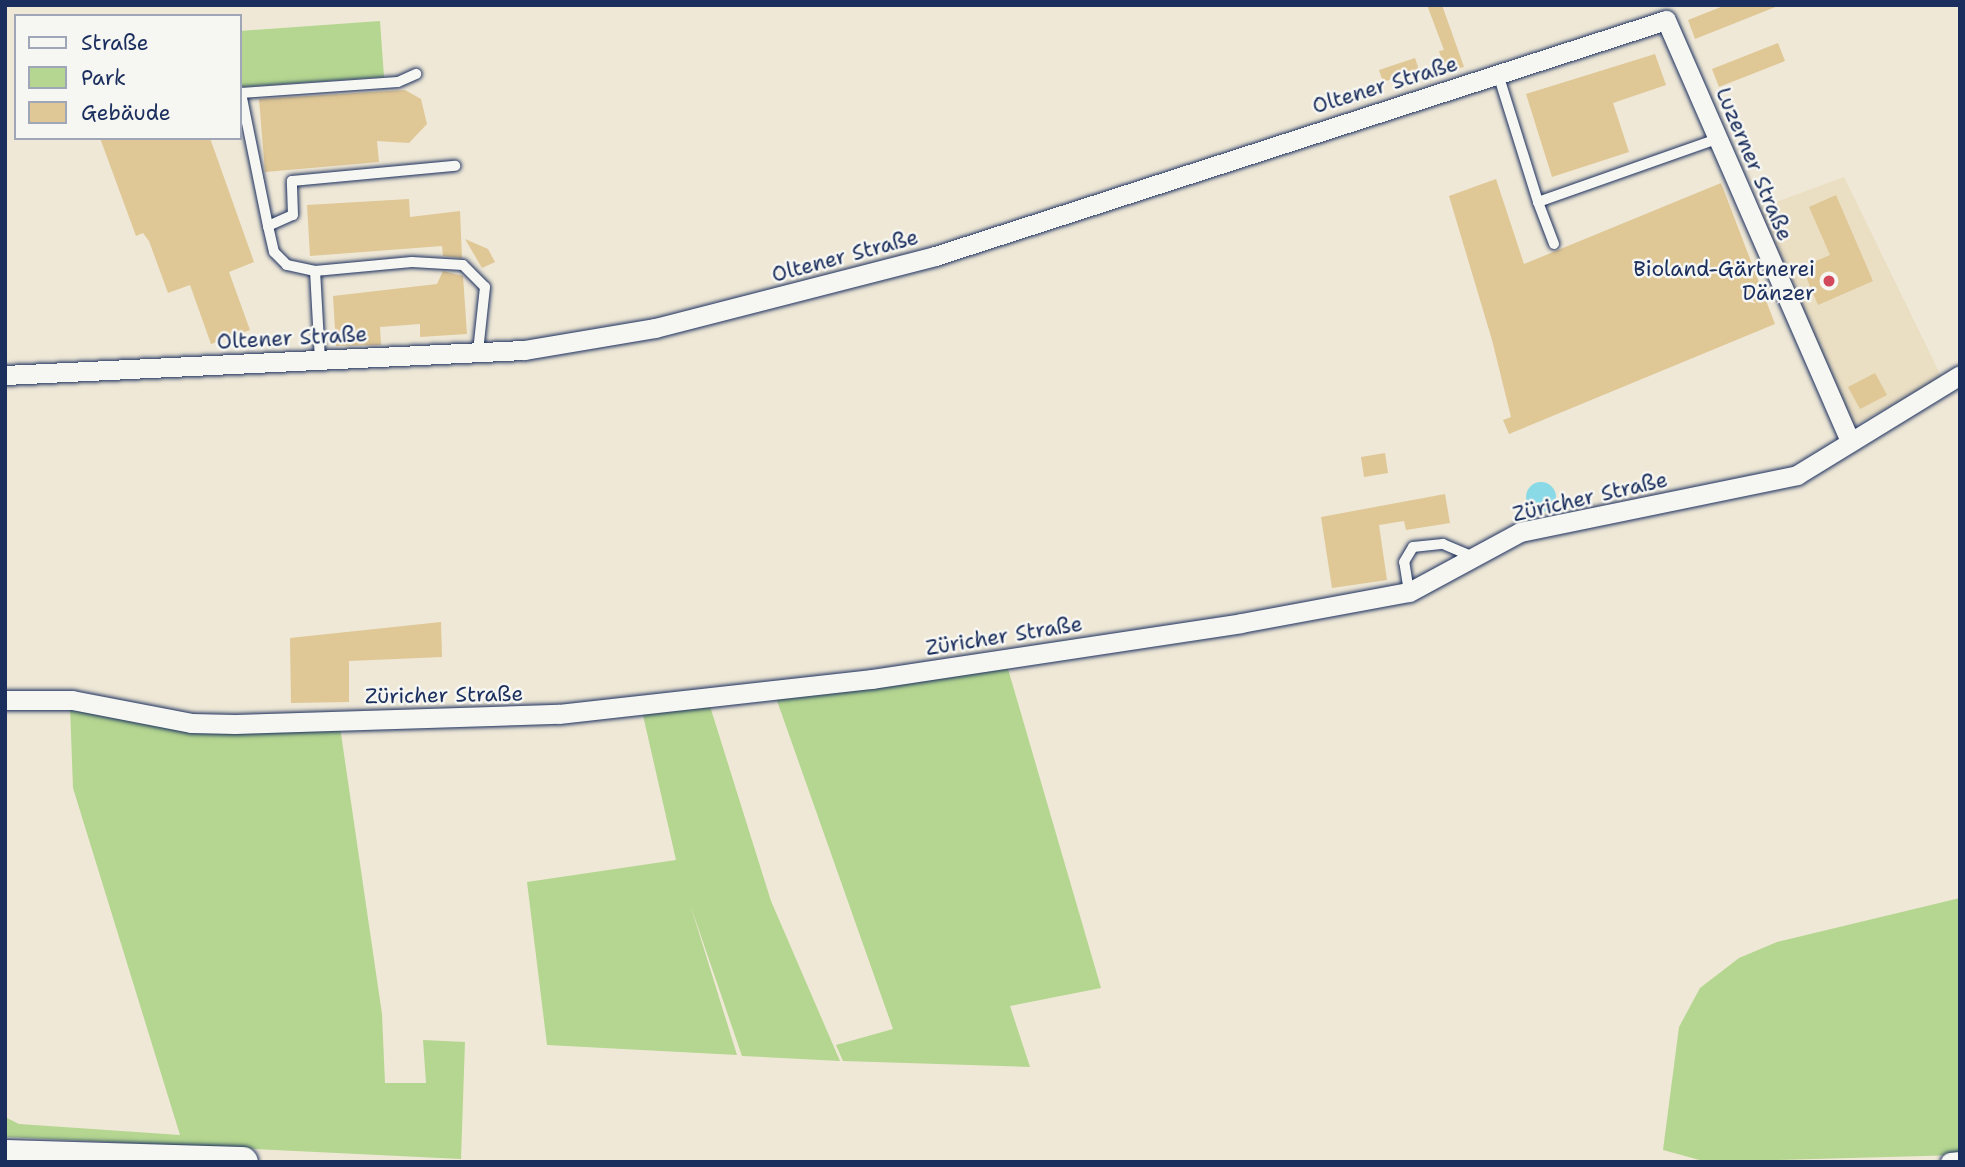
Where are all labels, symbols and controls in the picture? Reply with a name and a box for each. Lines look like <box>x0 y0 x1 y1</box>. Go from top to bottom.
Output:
legend <box>14 14 242 140</box>
text: Straße <box>81 29 149 57</box>
street label: Oltener Straße <box>1309 51 1461 119</box>
text: Park <box>81 64 126 92</box>
street label: Luzerner Straße <box>1710 84 1798 244</box>
text: Gebäude <box>81 99 171 127</box>
street label: Oltener Straße <box>769 224 921 288</box>
place label: Bioland-Gärtnerei Dänzer <box>1633 256 1815 306</box>
marker: Bioland-Gärtnerei Dänzer <box>1821 273 1837 289</box>
street label: Oltener Straße <box>216 321 368 355</box>
street label: Züricher Straße <box>1510 467 1670 527</box>
street label: Züricher Straße <box>924 611 1084 661</box>
street label: Züricher Straße <box>365 681 523 709</box>

